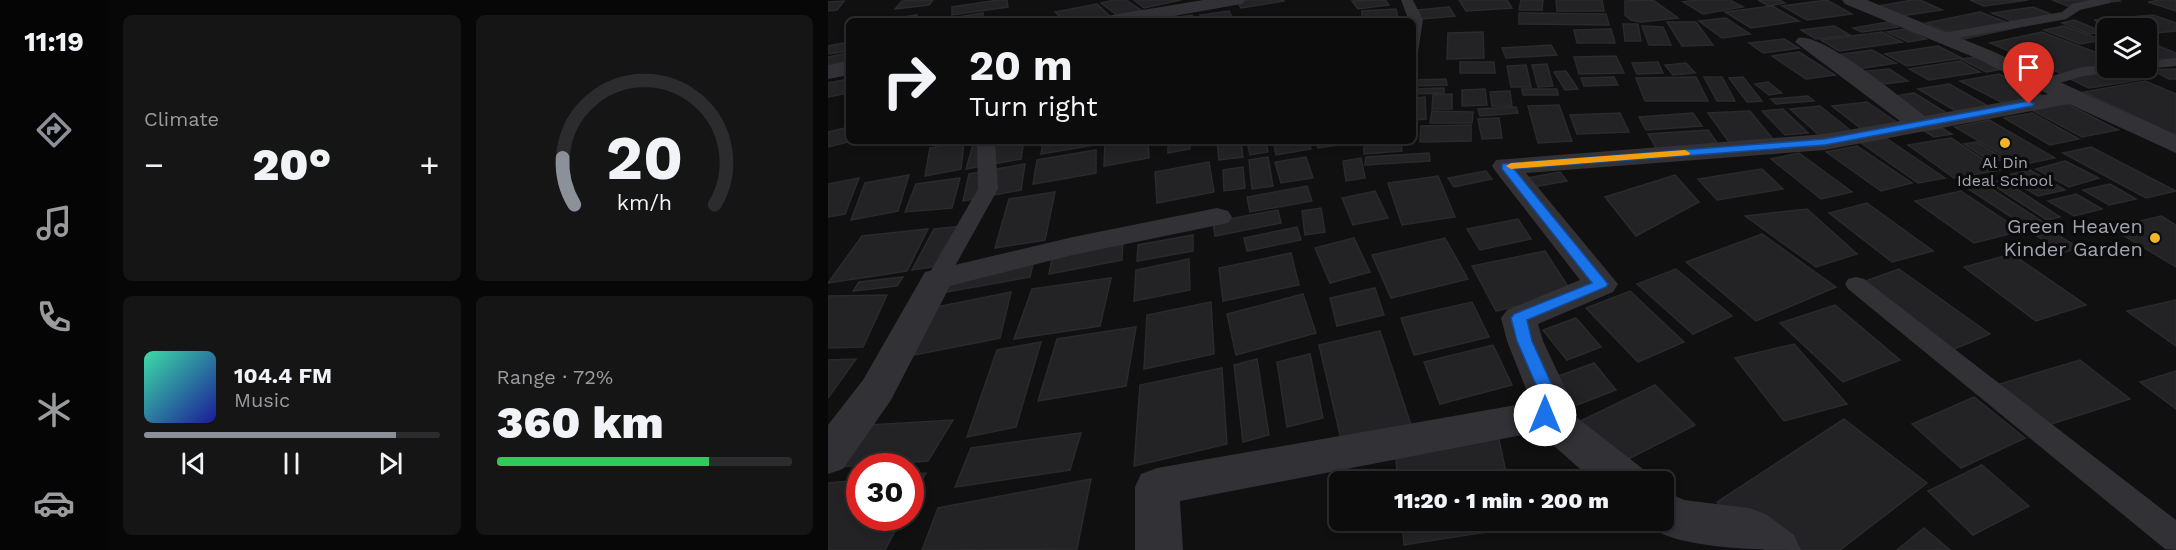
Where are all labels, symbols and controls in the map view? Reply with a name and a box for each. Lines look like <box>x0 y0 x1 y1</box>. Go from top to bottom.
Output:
map controls <box>2097 18 2157 78</box>
button: layers <box>2097 18 2157 78</box>
text: 11:19 <box>24 26 84 58</box>
text: 20 m <box>969 41 1073 90</box>
icon: right <box>870 42 948 120</box>
pin <box>2003 42 2054 104</box>
icon: arrive <box>2012 51 2045 84</box>
text: Turn right <box>969 91 1098 123</box>
text: Climate <box>144 107 219 131</box>
icon: directions <box>33 109 75 151</box>
text: 20 <box>606 121 683 194</box>
marker: Al Din Ideal School <box>1998 136 2012 150</box>
text: 20° <box>252 138 331 191</box>
text: − <box>144 145 164 184</box>
text: + <box>420 145 439 184</box>
place label: Al Din Ideal School <box>1957 153 2053 190</box>
text: km/h <box>617 190 672 215</box>
icon: music <box>33 202 75 244</box>
place label: Green Heaven Kinder Garden <box>2003 214 2143 261</box>
marker: Green Heaven Kinder Garden <box>2148 231 2162 245</box>
icon: phone <box>33 296 75 338</box>
text: 104.4 FM <box>234 363 332 388</box>
text: Range · 72% <box>497 365 613 389</box>
position arrow <box>1513 383 1577 447</box>
text: Music <box>234 388 290 412</box>
icon: climate <box>33 389 75 431</box>
text: 360 km <box>497 396 664 449</box>
icon: previous <box>177 447 210 480</box>
icon: pause <box>275 447 308 480</box>
icon: next <box>374 447 407 480</box>
speed limit sign: 30 <box>846 453 924 531</box>
icon: car <box>33 482 75 524</box>
text: 11:20 · 1 min · 200 m <box>1394 488 1609 513</box>

